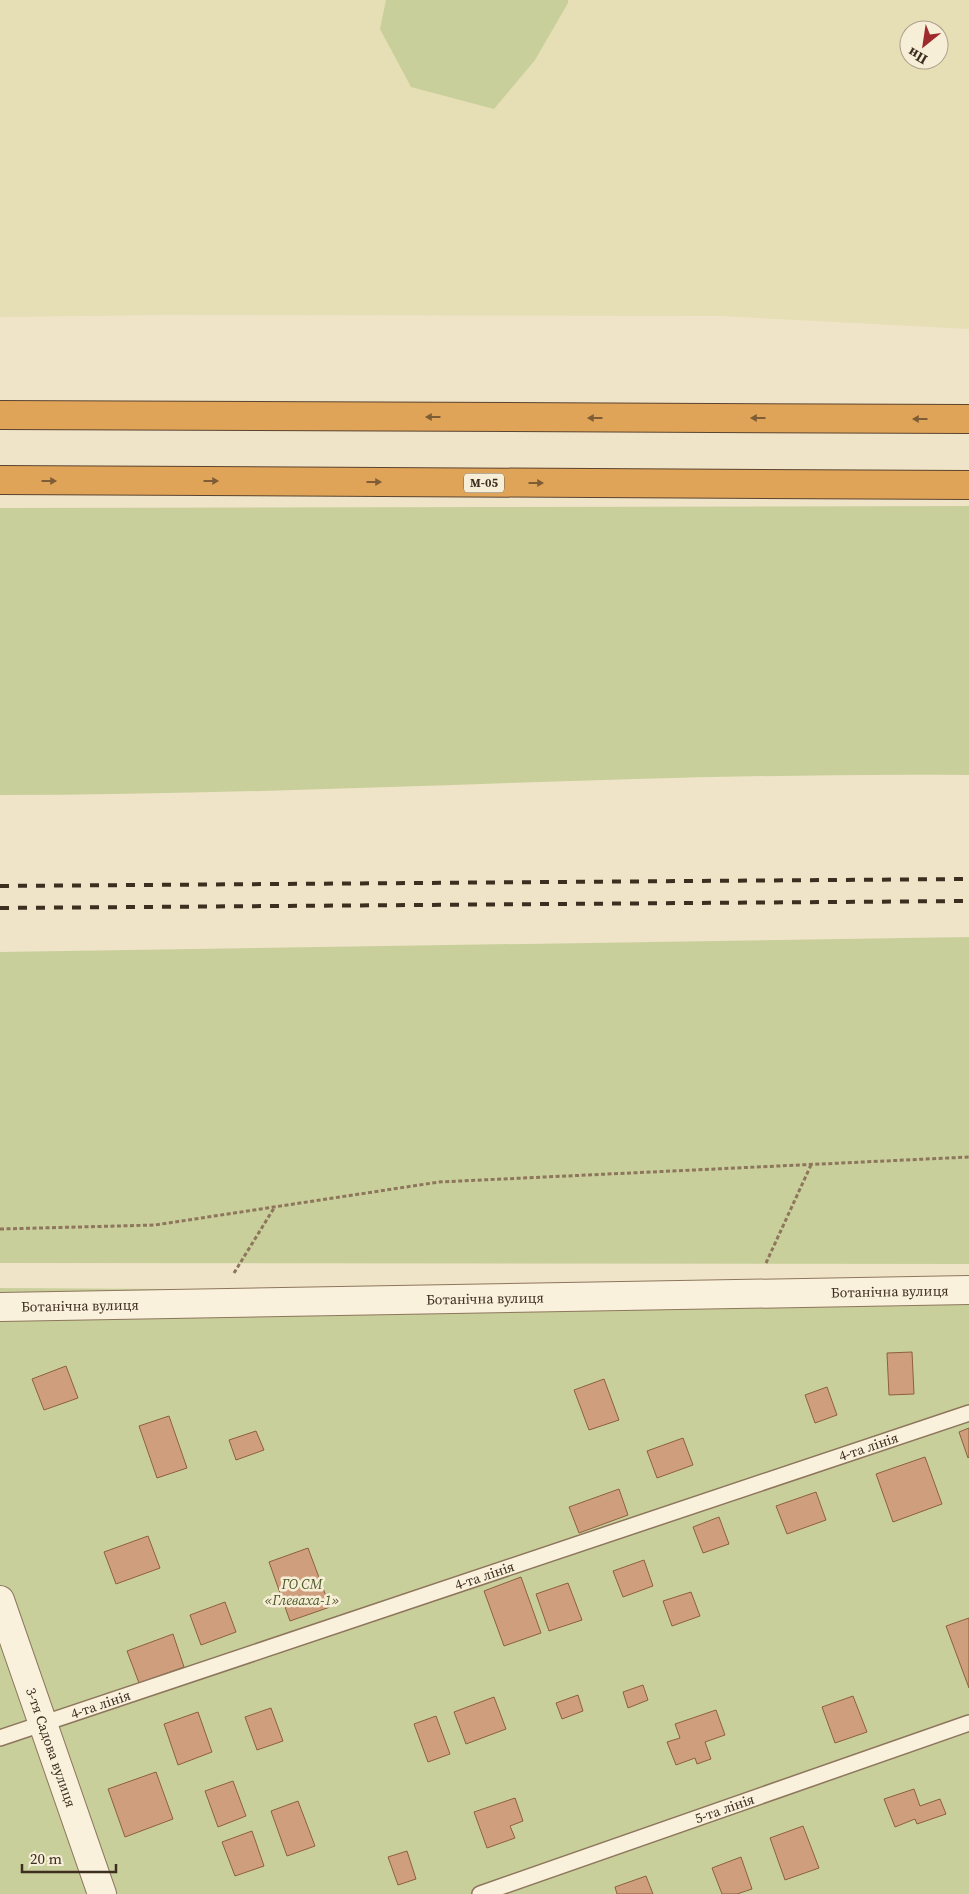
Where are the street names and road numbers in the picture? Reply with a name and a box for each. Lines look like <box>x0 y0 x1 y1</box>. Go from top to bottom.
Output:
road number: М-05 <box>464 473 504 492</box>
street label: Ботанічна вулиця <box>831 1280 949 1302</box>
street label: Ботанічна вулиця <box>426 1287 544 1310</box>
street label: Ботанічна вулиця <box>21 1295 139 1317</box>
street label: 4-та лінія <box>836 1427 901 1466</box>
street label: 4-та лінія <box>452 1556 517 1595</box>
street label: 3-тя Садова вулиця <box>21 1685 81 1810</box>
street label: 4-та лінія <box>68 1685 133 1724</box>
street label: 5-та лінія <box>692 1789 757 1828</box>

